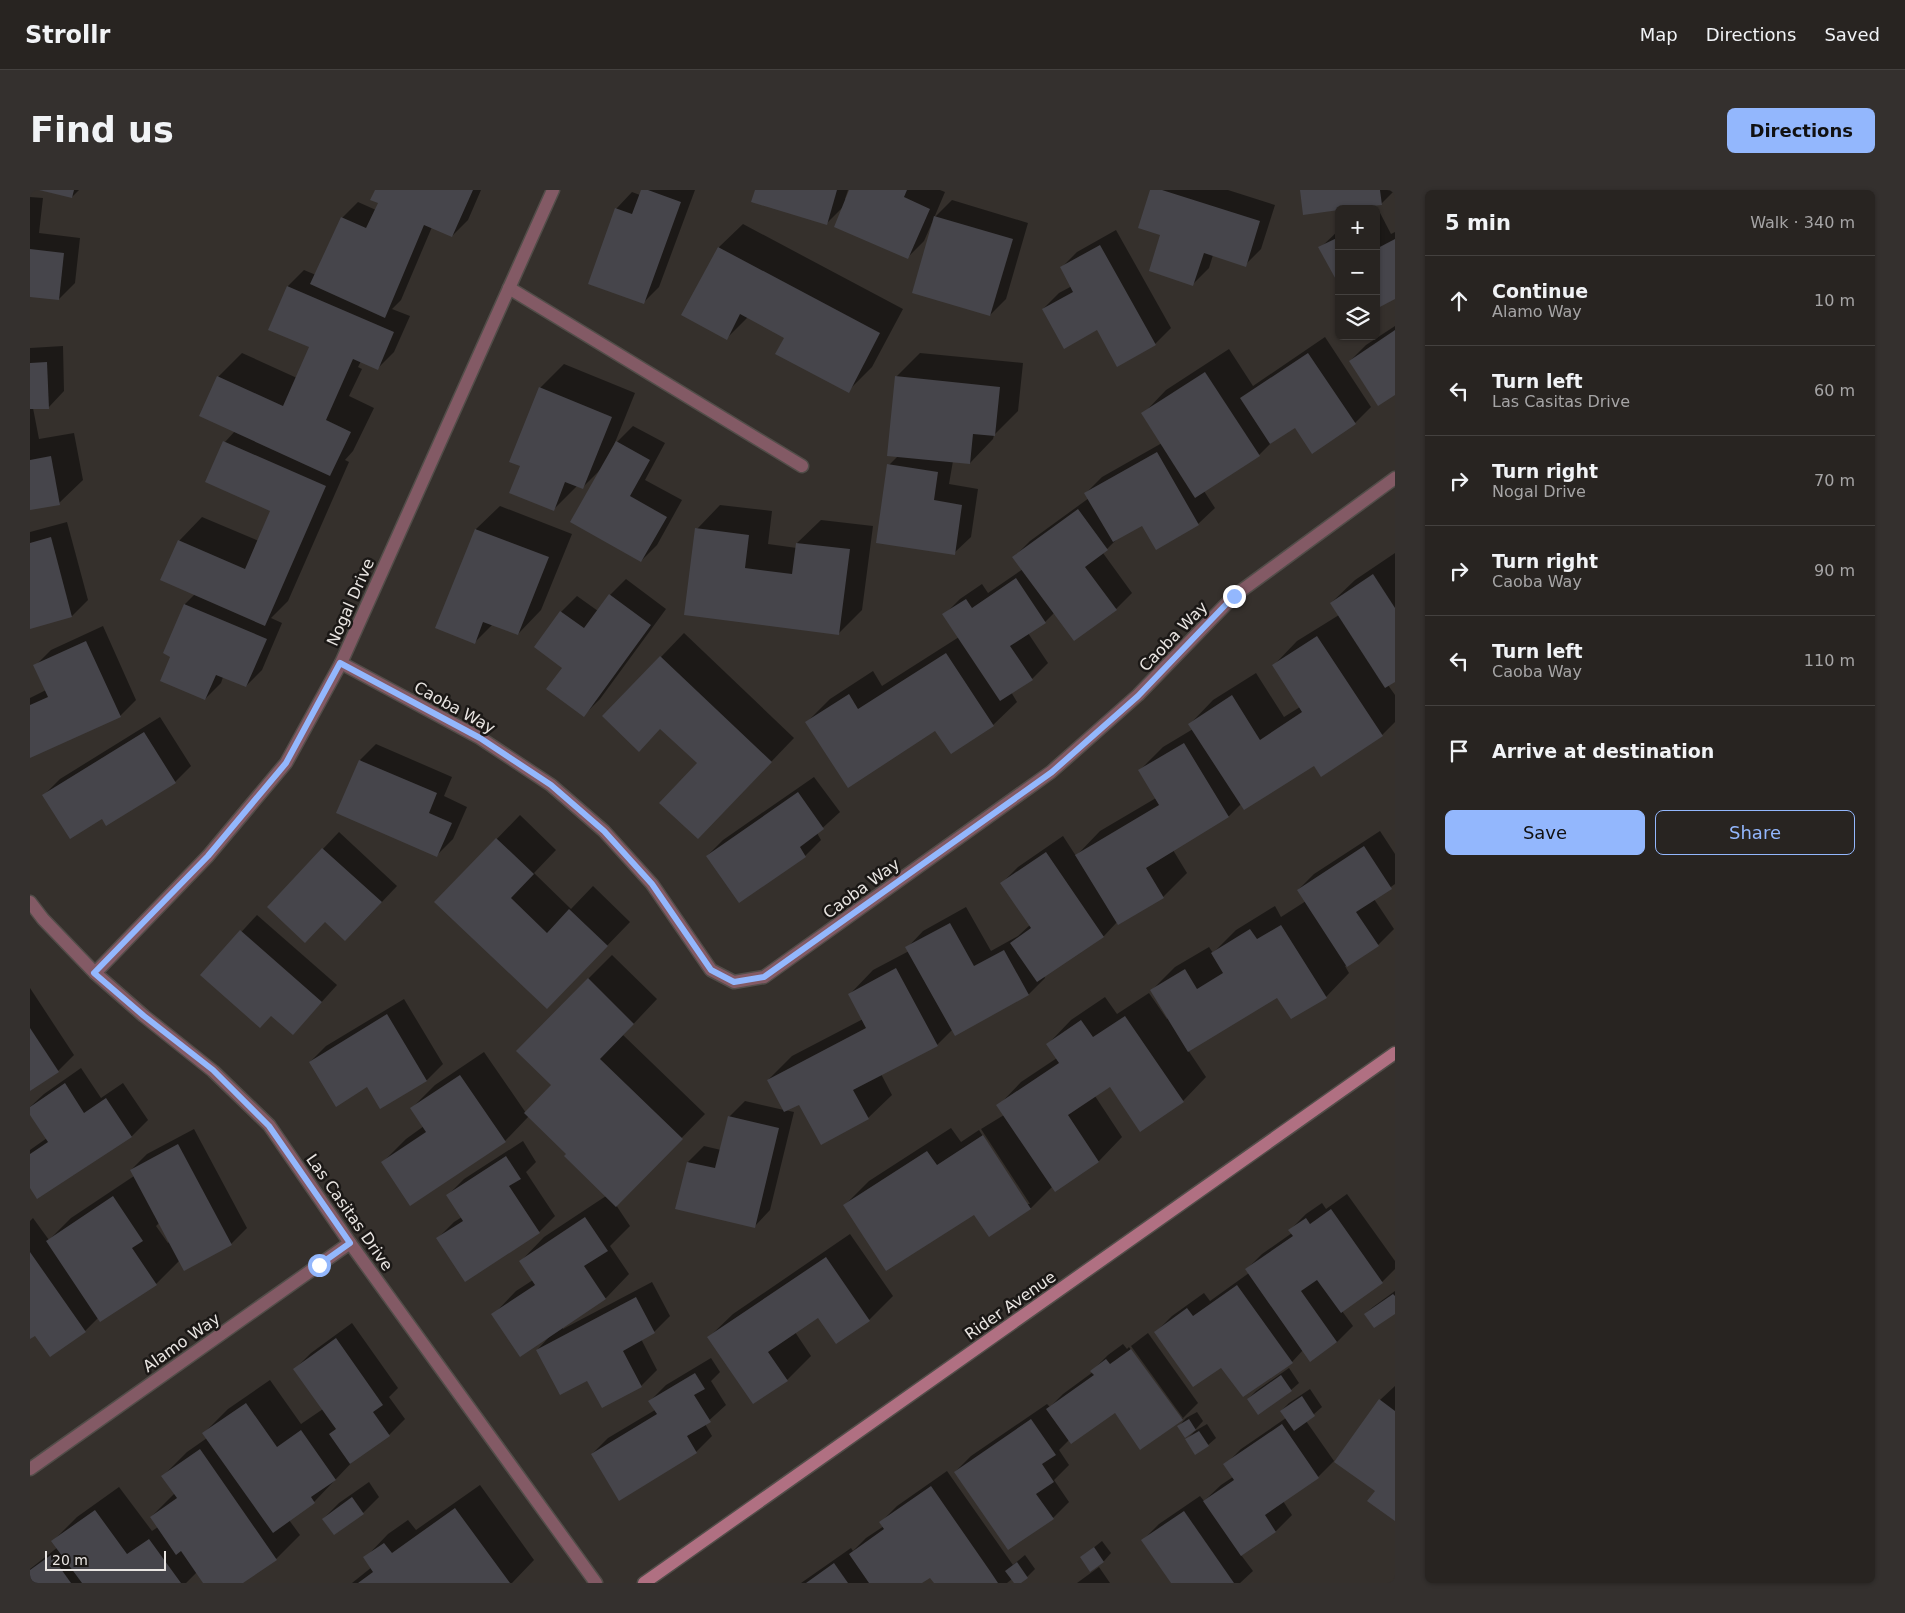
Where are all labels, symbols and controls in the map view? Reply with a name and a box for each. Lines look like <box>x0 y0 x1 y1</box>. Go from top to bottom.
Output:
text: Strollr <box>25 21 110 49</box>
text: Map <box>1640 24 1678 45</box>
text: Directions <box>1706 24 1796 45</box>
text: Saved <box>1824 24 1880 45</box>
button: Directions <box>1727 108 1875 153</box>
text: Find us <box>30 110 174 150</box>
map controls <box>1335 205 1380 340</box>
button: + <box>1335 205 1380 250</box>
text: 5 min <box>1445 211 1511 235</box>
text: Walk · 340 m <box>1750 213 1855 232</box>
button: − <box>1335 250 1380 295</box>
text: Continue <box>1492 280 1588 302</box>
icon: ahead <box>1445 287 1473 315</box>
text: 10 m <box>1814 291 1855 310</box>
button: layers <box>1335 295 1380 340</box>
text: Alamo Way <box>1492 302 1582 321</box>
text: Turn left <box>1492 370 1583 392</box>
icon: left <box>1445 377 1473 405</box>
text: 60 m <box>1814 381 1855 400</box>
text: Las Casitas Drive <box>1492 392 1630 411</box>
text: Turn right <box>1492 460 1598 482</box>
icon: right <box>1445 467 1473 495</box>
text: 70 m <box>1814 471 1855 490</box>
text: Nogal Drive <box>1492 482 1586 501</box>
text: Turn right <box>1492 550 1598 572</box>
street label: Nogal Drive <box>323 555 378 649</box>
icon: right <box>1445 557 1473 585</box>
text: 90 m <box>1814 561 1855 580</box>
text: Caoba Way <box>1492 572 1582 591</box>
route end <box>1223 585 1246 608</box>
street label: Caoba Way <box>1135 597 1211 675</box>
text: Turn left <box>1492 640 1583 662</box>
icon: left <box>1445 647 1473 675</box>
text: 110 m <box>1804 651 1855 670</box>
text: Caoba Way <box>1492 662 1582 681</box>
street label: Caoba Way <box>411 677 499 738</box>
icon: arrive <box>1445 737 1473 765</box>
text: Arrive at destination <box>1492 740 1714 762</box>
button: Save <box>1445 810 1645 855</box>
button: Share <box>1655 810 1855 855</box>
street label: Caoba Way <box>819 854 903 923</box>
street label: Las Casitas Drive <box>302 1150 397 1274</box>
route start <box>308 1254 331 1277</box>
street label: Rider Avenue <box>961 1267 1059 1344</box>
street label: Alamo Way <box>139 1309 223 1376</box>
scale bar <box>45 1548 166 1571</box>
text: 20 m <box>52 1552 88 1568</box>

